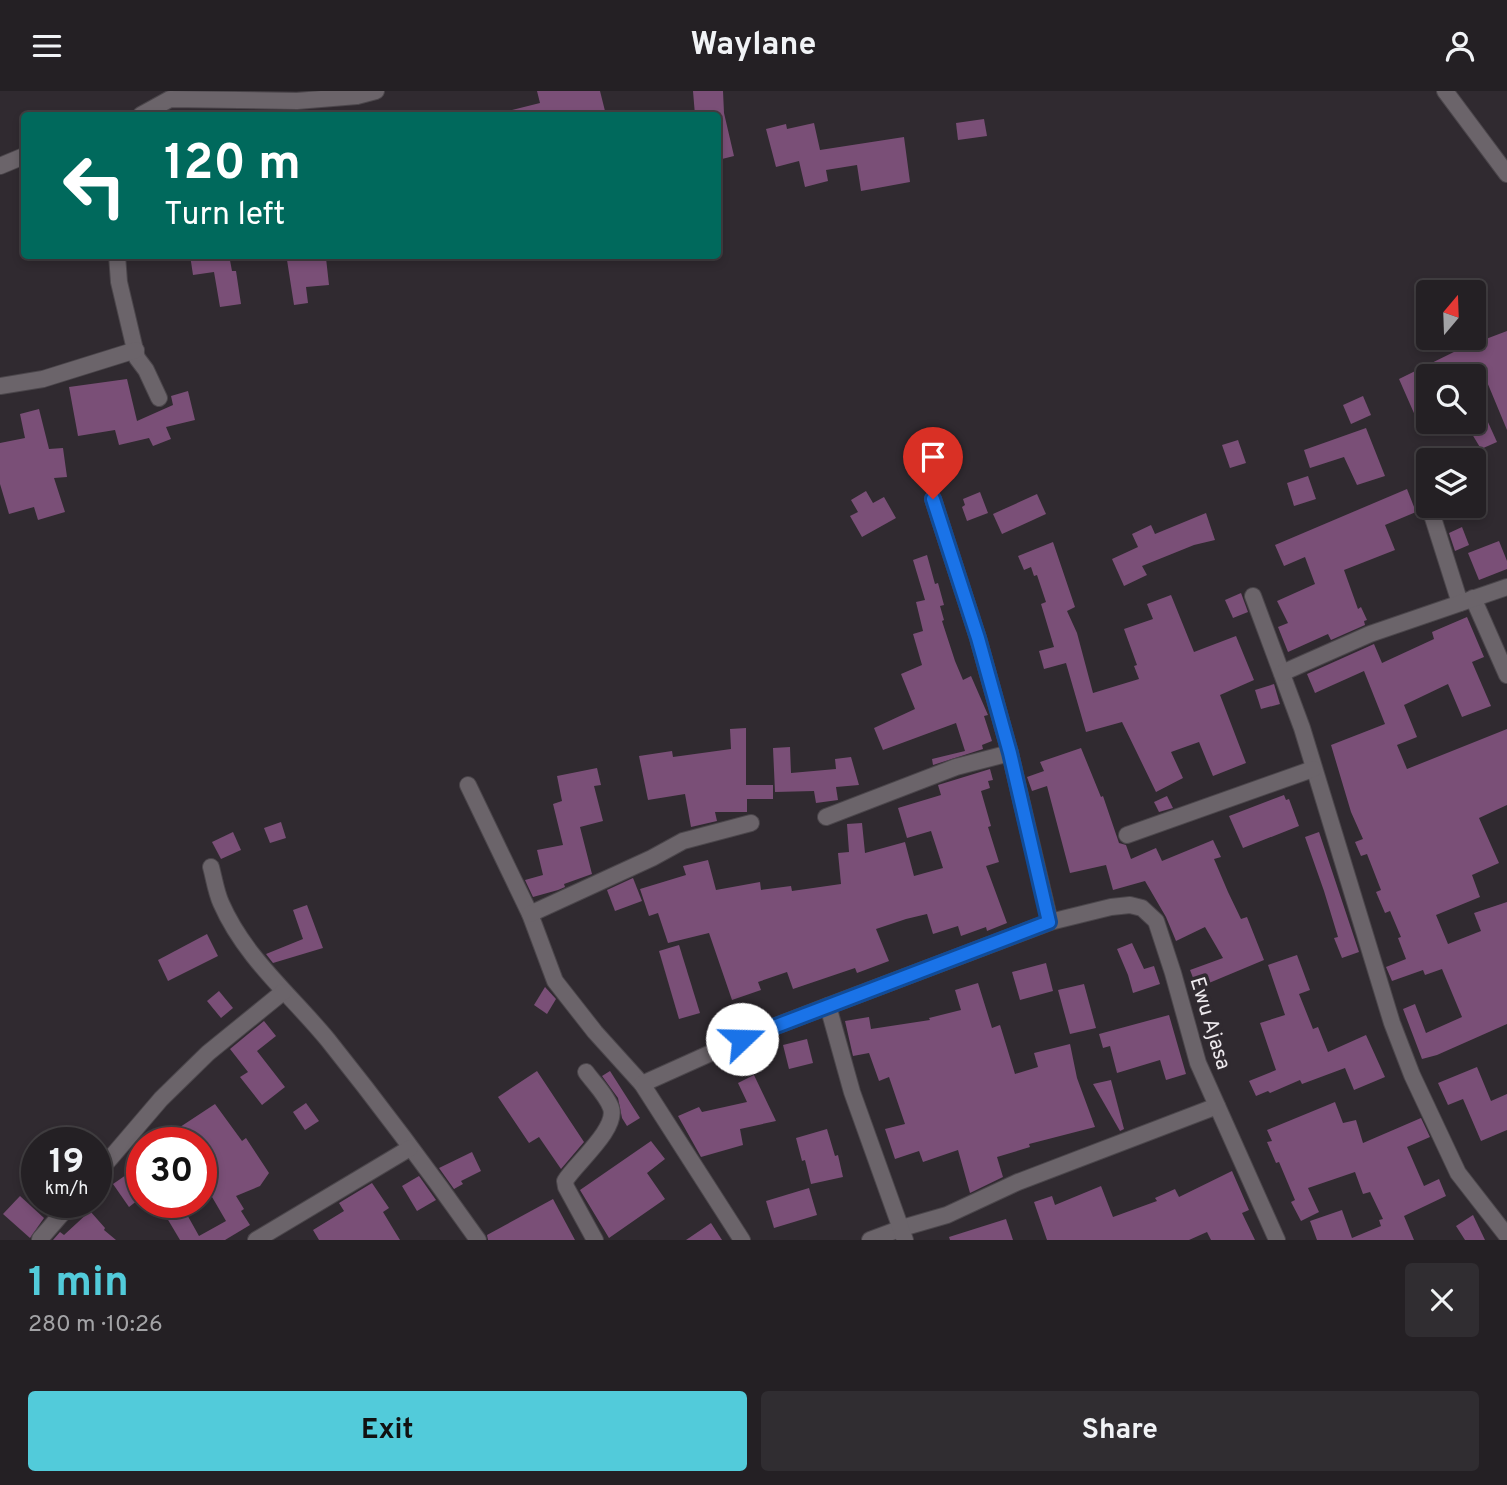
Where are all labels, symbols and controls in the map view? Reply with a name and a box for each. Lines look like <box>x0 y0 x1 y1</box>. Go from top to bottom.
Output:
text: Waylane <box>691 26 816 66</box>
icon: menu <box>28 27 66 65</box>
icon: person <box>1441 27 1479 65</box>
text: 120 m <box>164 135 301 197</box>
icon: left <box>49 140 140 231</box>
text: Turn left <box>164 196 285 236</box>
north arrow <box>1416 280 1486 350</box>
map controls <box>1416 280 1486 518</box>
button: search <box>1416 364 1486 434</box>
pin <box>903 427 963 499</box>
icon: arrive <box>914 438 952 476</box>
button: layers <box>1416 448 1486 518</box>
street label: Ewu Ajasa <box>1183 974 1236 1073</box>
position arrow <box>705 1002 779 1076</box>
speed limit sign: 30 <box>126 1127 217 1218</box>
text: 19 <box>49 1141 84 1185</box>
text: km/h <box>45 1178 88 1201</box>
text: 1 min <box>28 1258 129 1311</box>
button: close <box>1405 1263 1479 1337</box>
text: 280 m · 10:26 <box>28 1311 163 1340</box>
button: Exit <box>28 1391 747 1471</box>
button: Share <box>761 1391 1479 1471</box>

